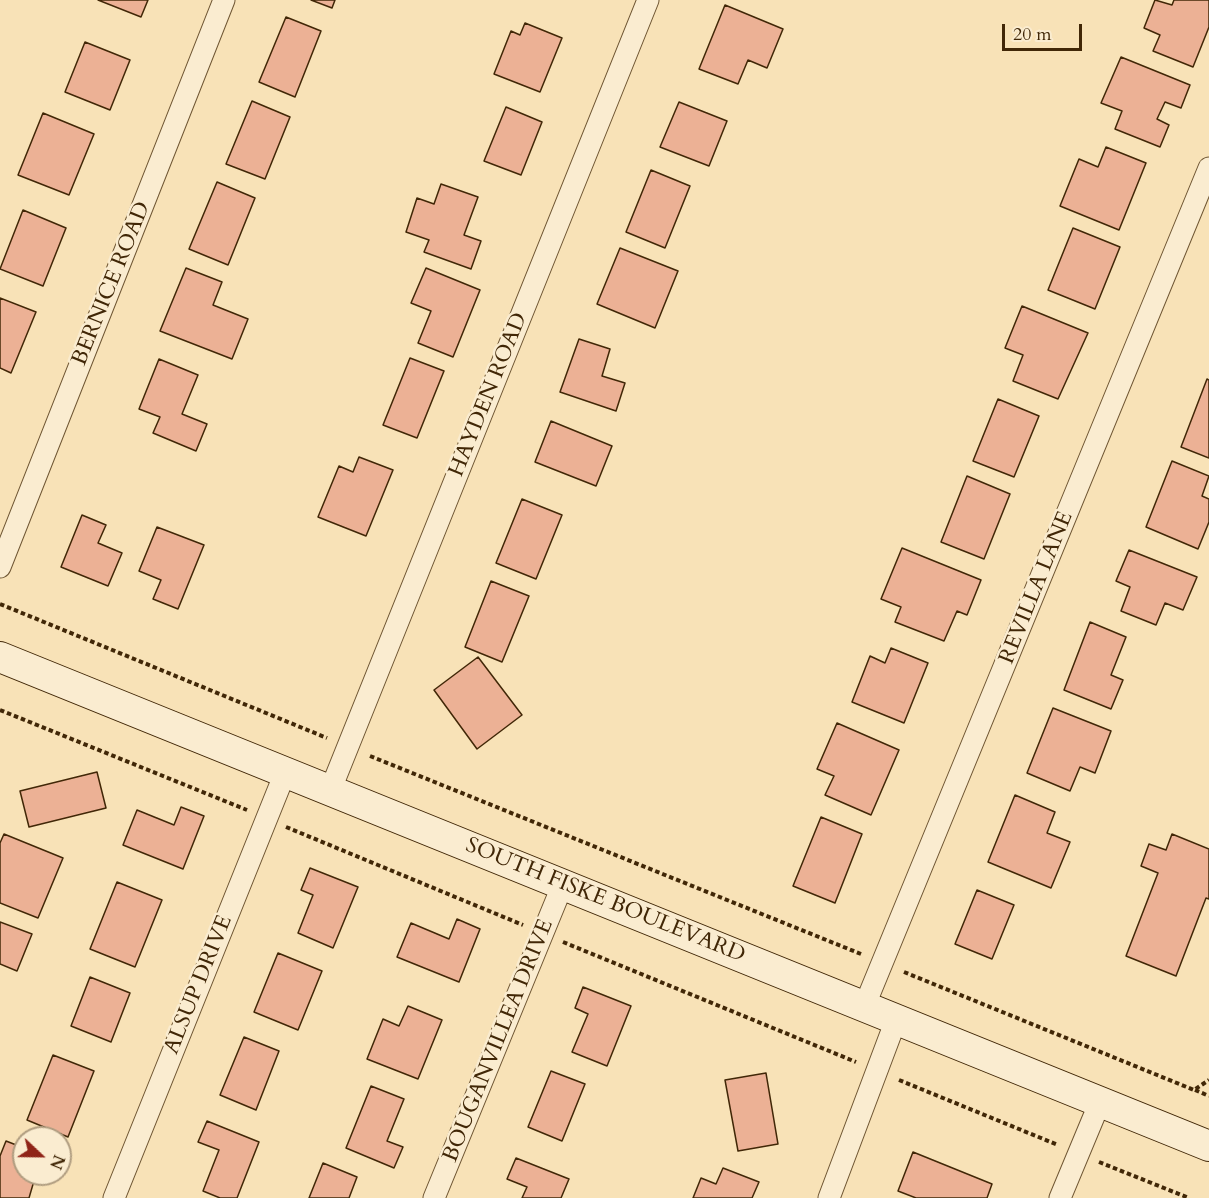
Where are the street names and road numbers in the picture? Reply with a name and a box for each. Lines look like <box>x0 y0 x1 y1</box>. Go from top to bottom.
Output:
street label: BERNICE ROAD <box>67 198 157 370</box>
street label: HAYDEN ROAD <box>444 309 534 481</box>
street label: REVILLA LANE <box>994 508 1080 668</box>
street label: SOUTH FISKE BOULEVARD <box>461 833 749 969</box>
street label: ALSUP DRIVE <box>159 912 239 1058</box>
street label: BOUGANVILLEA DRIVE <box>438 916 560 1166</box>

